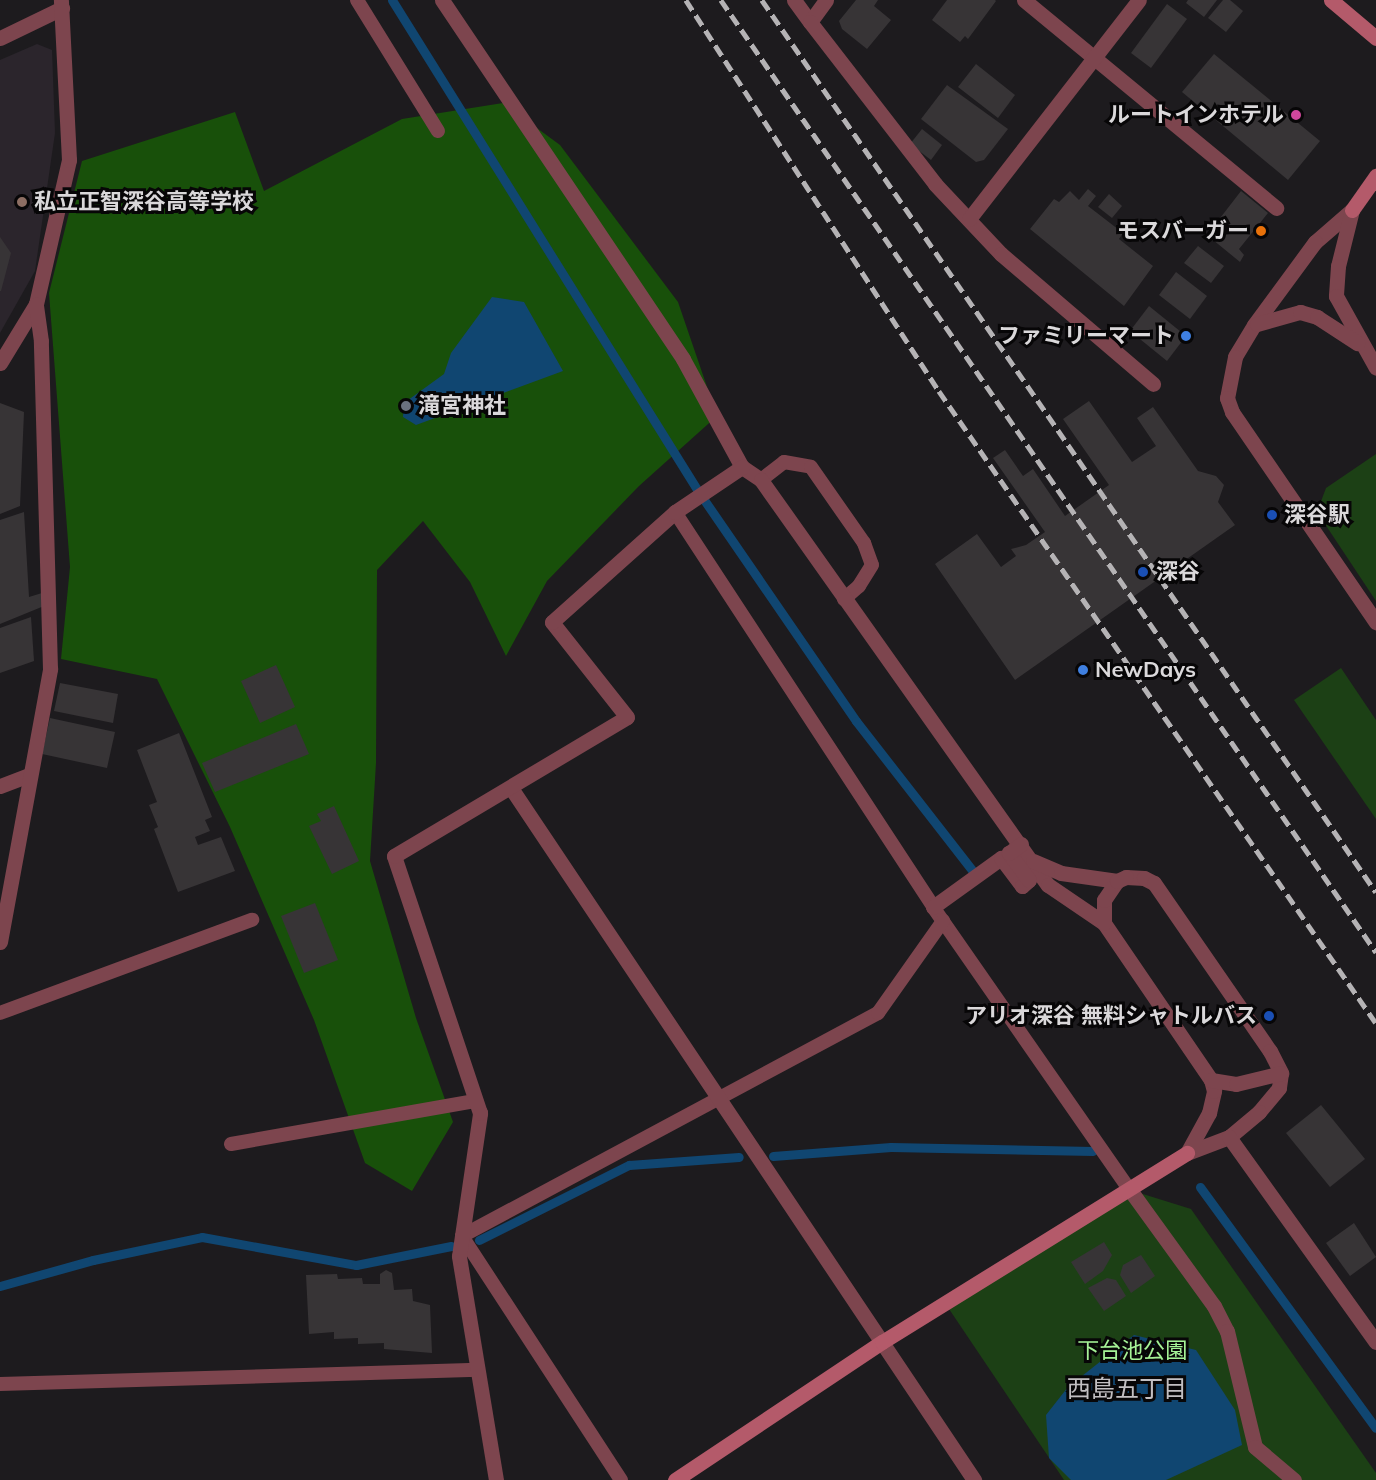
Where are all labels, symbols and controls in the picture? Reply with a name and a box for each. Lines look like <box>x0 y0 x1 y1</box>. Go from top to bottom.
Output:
place label: ルートインホテル <box>1108 102 1284 128</box>
marker: ルートインホテル <box>1289 108 1303 122</box>
place label: 私立正智深谷高等学校 <box>34 189 254 215</box>
marker: 私立正智深谷高等学校 <box>15 195 29 209</box>
place label: モスバーガー <box>1117 218 1249 244</box>
marker: モスバーガー <box>1254 224 1268 238</box>
place label: ファミリーマート <box>998 323 1174 349</box>
marker: ファミリーマート <box>1179 329 1193 343</box>
place label: 滝宮神社 <box>418 393 506 419</box>
marker: 滝宮神社 <box>399 399 413 413</box>
place label: 深谷駅 <box>1284 502 1350 528</box>
marker: 深谷駅 <box>1265 508 1279 522</box>
place label: 深谷 <box>1156 559 1200 585</box>
marker: 深谷 <box>1134 563 1152 581</box>
place label: NewDays <box>1095 657 1196 683</box>
marker: NewDays <box>1076 663 1090 677</box>
place label: アリオ深谷 無料シャトルバス <box>965 1003 1257 1029</box>
marker: アリオ深谷 無料シャトルバス <box>1262 1009 1276 1023</box>
park label: 下台池公園 <box>1077 1338 1187 1364</box>
district label: 西島五丁目 <box>1067 1375 1187 1403</box>

